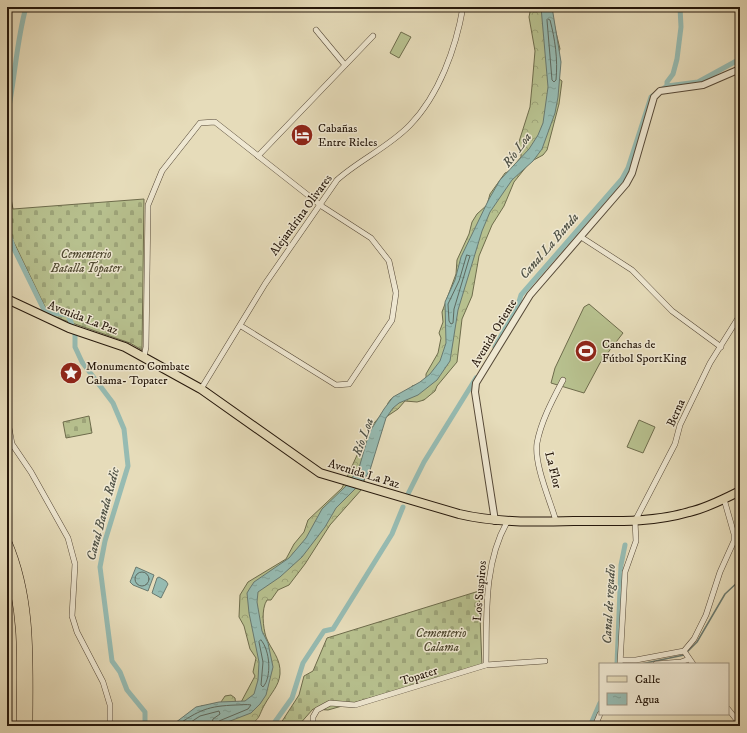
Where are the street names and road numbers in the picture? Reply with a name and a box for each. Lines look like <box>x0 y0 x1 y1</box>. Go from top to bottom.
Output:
street label: Alejandrina Olivares <box>266 171 336 259</box>
street label: Avenida Oriente <box>468 296 520 370</box>
street label: Avenida La Paz <box>46 298 120 338</box>
street label: Berna <box>663 396 689 429</box>
street label: La Flor <box>541 450 565 491</box>
street label: Avenida La Paz <box>326 456 402 492</box>
street label: Los Suspiros <box>470 560 490 622</box>
street label: Topater <box>399 663 440 689</box>

